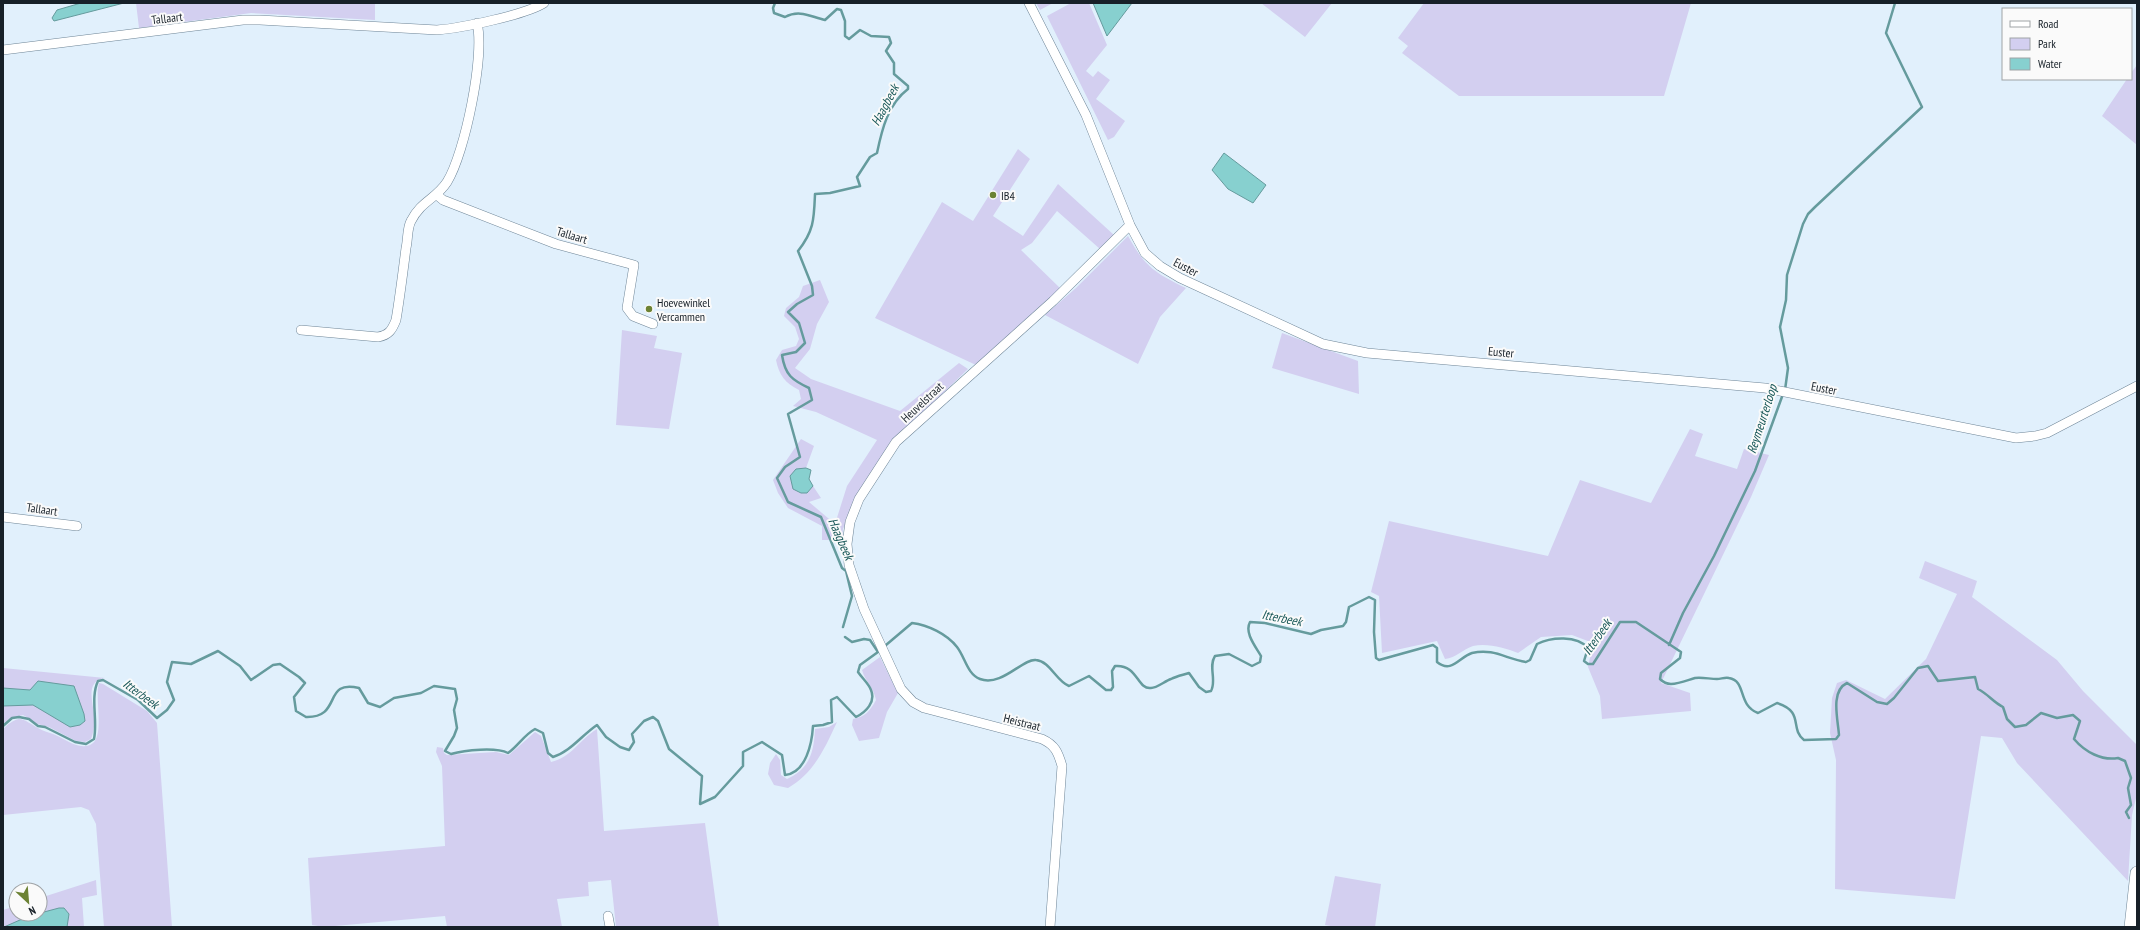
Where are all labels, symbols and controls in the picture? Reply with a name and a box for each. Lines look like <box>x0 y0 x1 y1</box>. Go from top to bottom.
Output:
legend <box>2002 8 2132 80</box>
street label: Tallaart <box>151 9 184 27</box>
text: Road <box>2038 16 2058 31</box>
text: Park <box>2038 36 2056 51</box>
text: Water <box>2038 56 2063 71</box>
water label: Haagbeek <box>867 80 904 129</box>
place label: IB4 <box>1001 188 1015 203</box>
marker: IB4 <box>988 190 998 200</box>
street label: Tallaart <box>555 223 590 247</box>
street label: Euster <box>1171 254 1202 280</box>
place label: Hoevewinkel Vercammen <box>656 295 710 324</box>
marker: Hoevewinkel Vercammen <box>644 304 654 314</box>
street label: Euster <box>1487 343 1515 361</box>
street label: Heuvelstraat <box>898 378 947 425</box>
street label: Euster <box>1810 378 1839 398</box>
water label: Reymeurterloop <box>1743 381 1782 456</box>
street label: Tallaart <box>25 499 59 519</box>
water label: Haagbeek <box>824 515 859 564</box>
water label: Itterbeek <box>1261 606 1305 631</box>
water label: Itterbeek <box>1578 614 1617 658</box>
water label: Itterbeek <box>120 675 164 714</box>
street label: Heistraat <box>1002 710 1043 734</box>
north arrow <box>8 882 48 922</box>
text: N <box>27 903 38 919</box>

